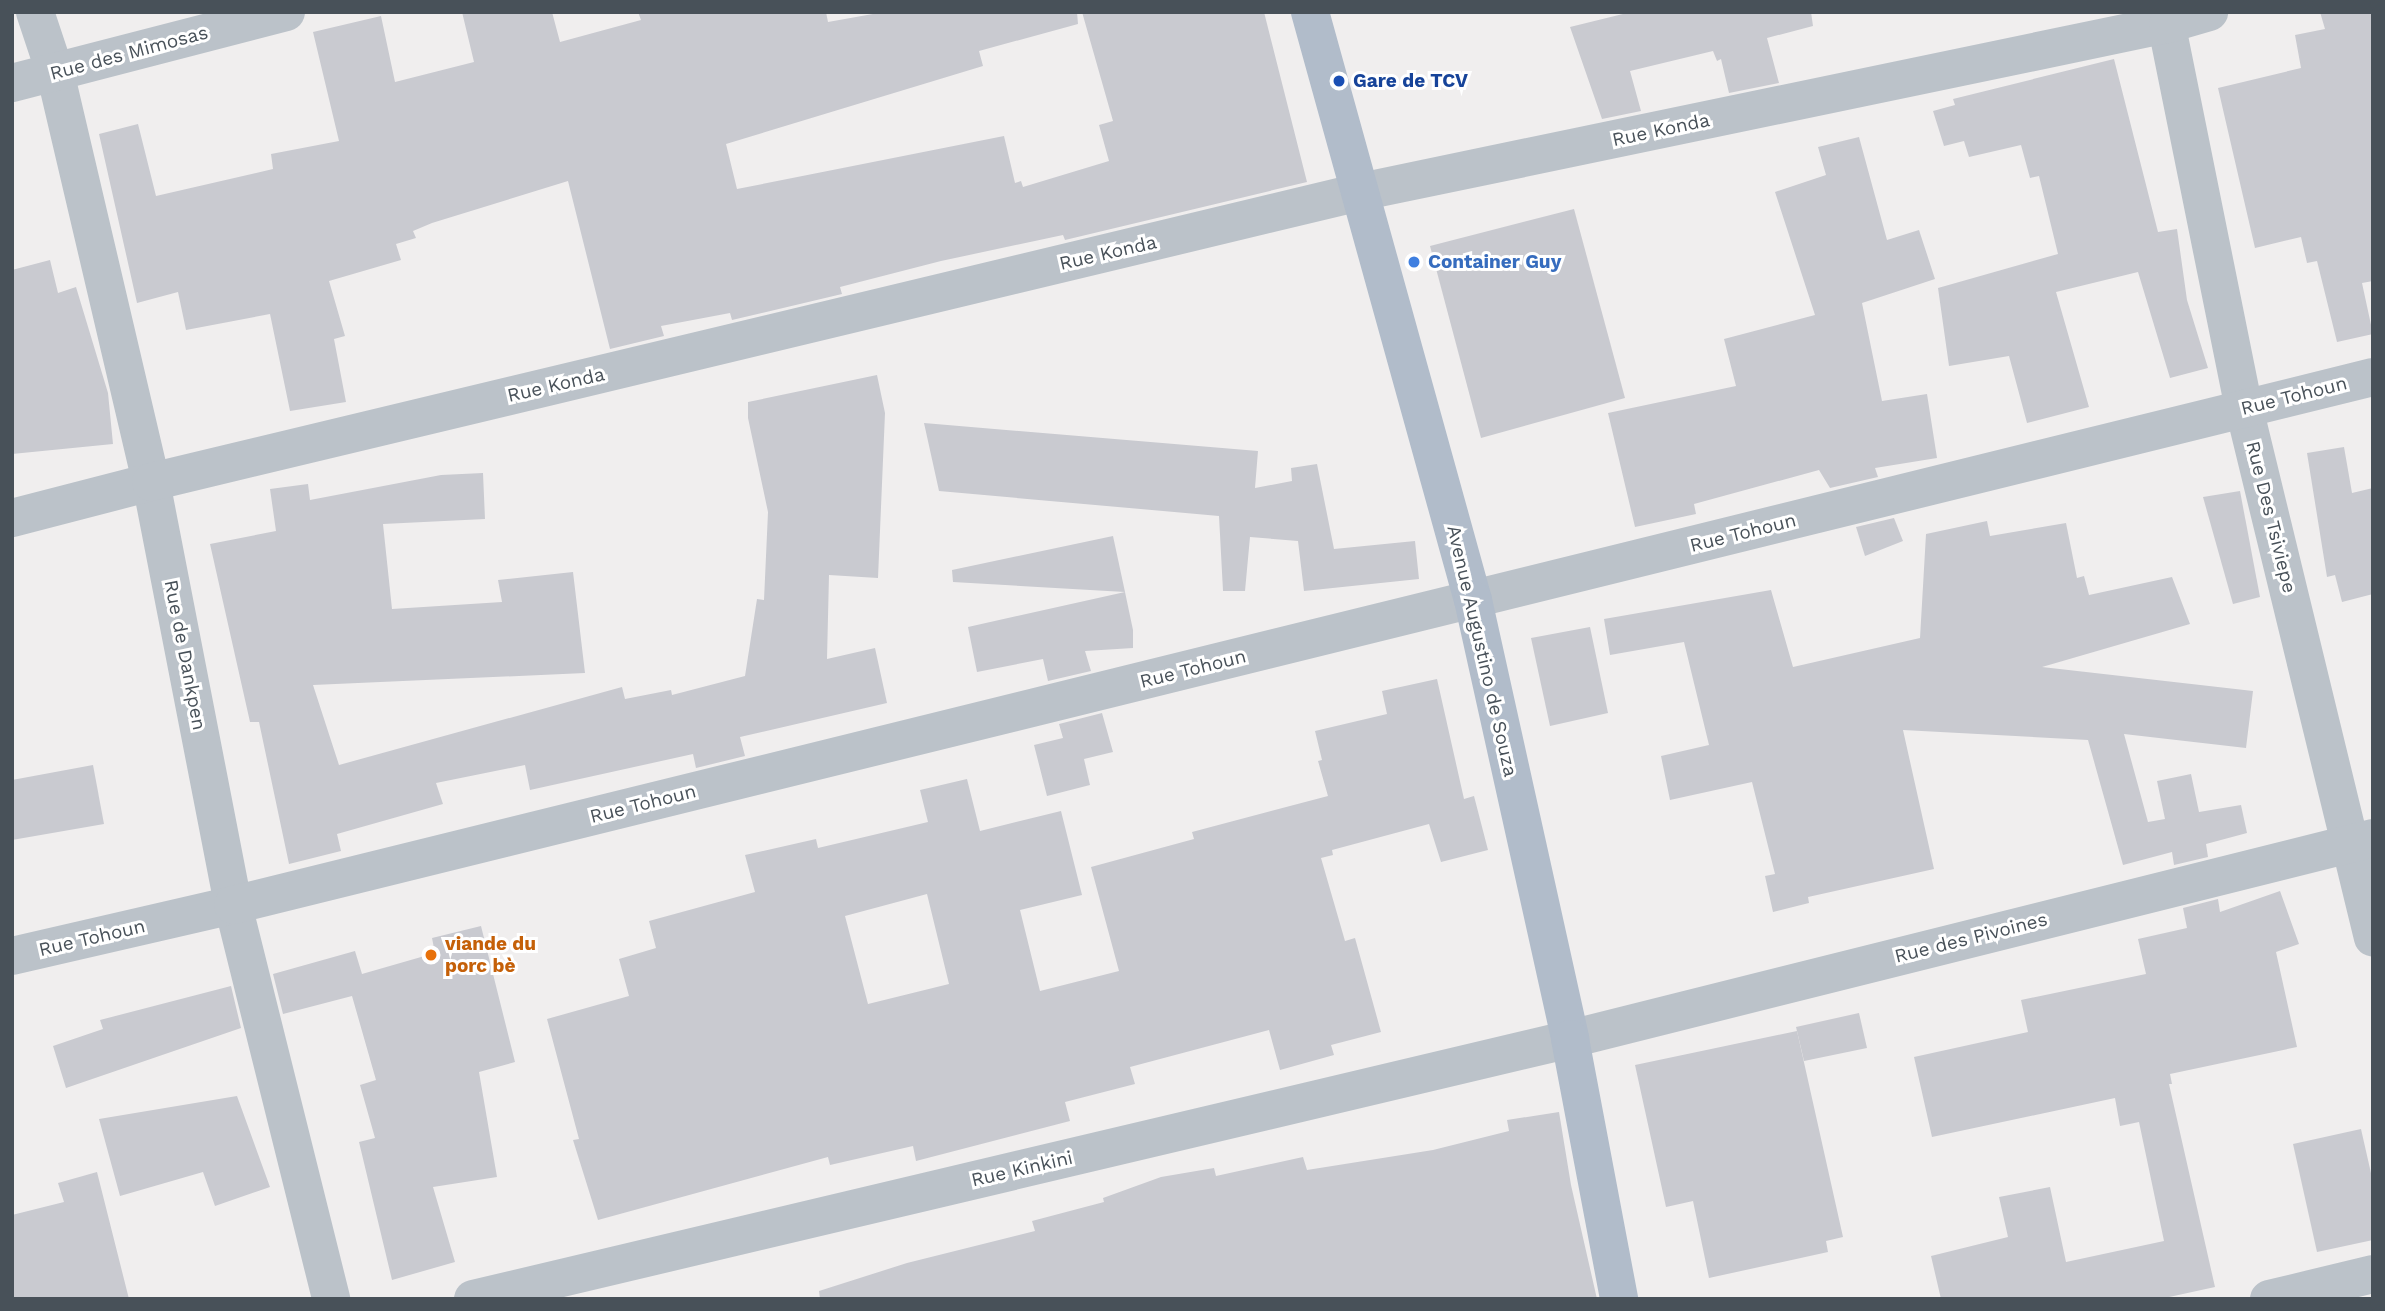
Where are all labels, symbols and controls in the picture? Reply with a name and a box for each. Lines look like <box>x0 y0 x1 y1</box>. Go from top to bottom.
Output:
street label: Rue des Mimosas <box>48 21 210 85</box>
place label: Gare de TCV <box>1353 70 1468 92</box>
marker: Gare de TCV <box>1331 73 1347 89</box>
street label: Rue Konda <box>1610 109 1712 151</box>
street label: Rue Konda <box>1057 231 1159 275</box>
place label: Container Guy <box>1428 251 1562 273</box>
marker: Container Guy <box>1406 254 1422 270</box>
street label: Rue Konda <box>505 363 607 407</box>
street label: Rue Tohoun <box>2238 372 2350 420</box>
street label: Rue Des Tsiviepe <box>2241 438 2301 596</box>
street label: Rue Tohoun <box>1687 509 1799 557</box>
street label: Avenue Augustino de Souza <box>1442 523 1522 779</box>
street label: Rue de Dankpen <box>159 578 211 732</box>
street label: Rue Tohoun <box>1137 645 1249 693</box>
street label: Rue Tohoun <box>587 780 699 828</box>
street label: Rue des Pivoines <box>1892 908 2050 968</box>
street label: Rue Tohoun <box>36 915 148 961</box>
place label: viande du porc bè <box>445 933 536 977</box>
marker: viande du porc bè <box>423 947 439 963</box>
street label: Rue Kinkini <box>969 1146 1075 1192</box>

